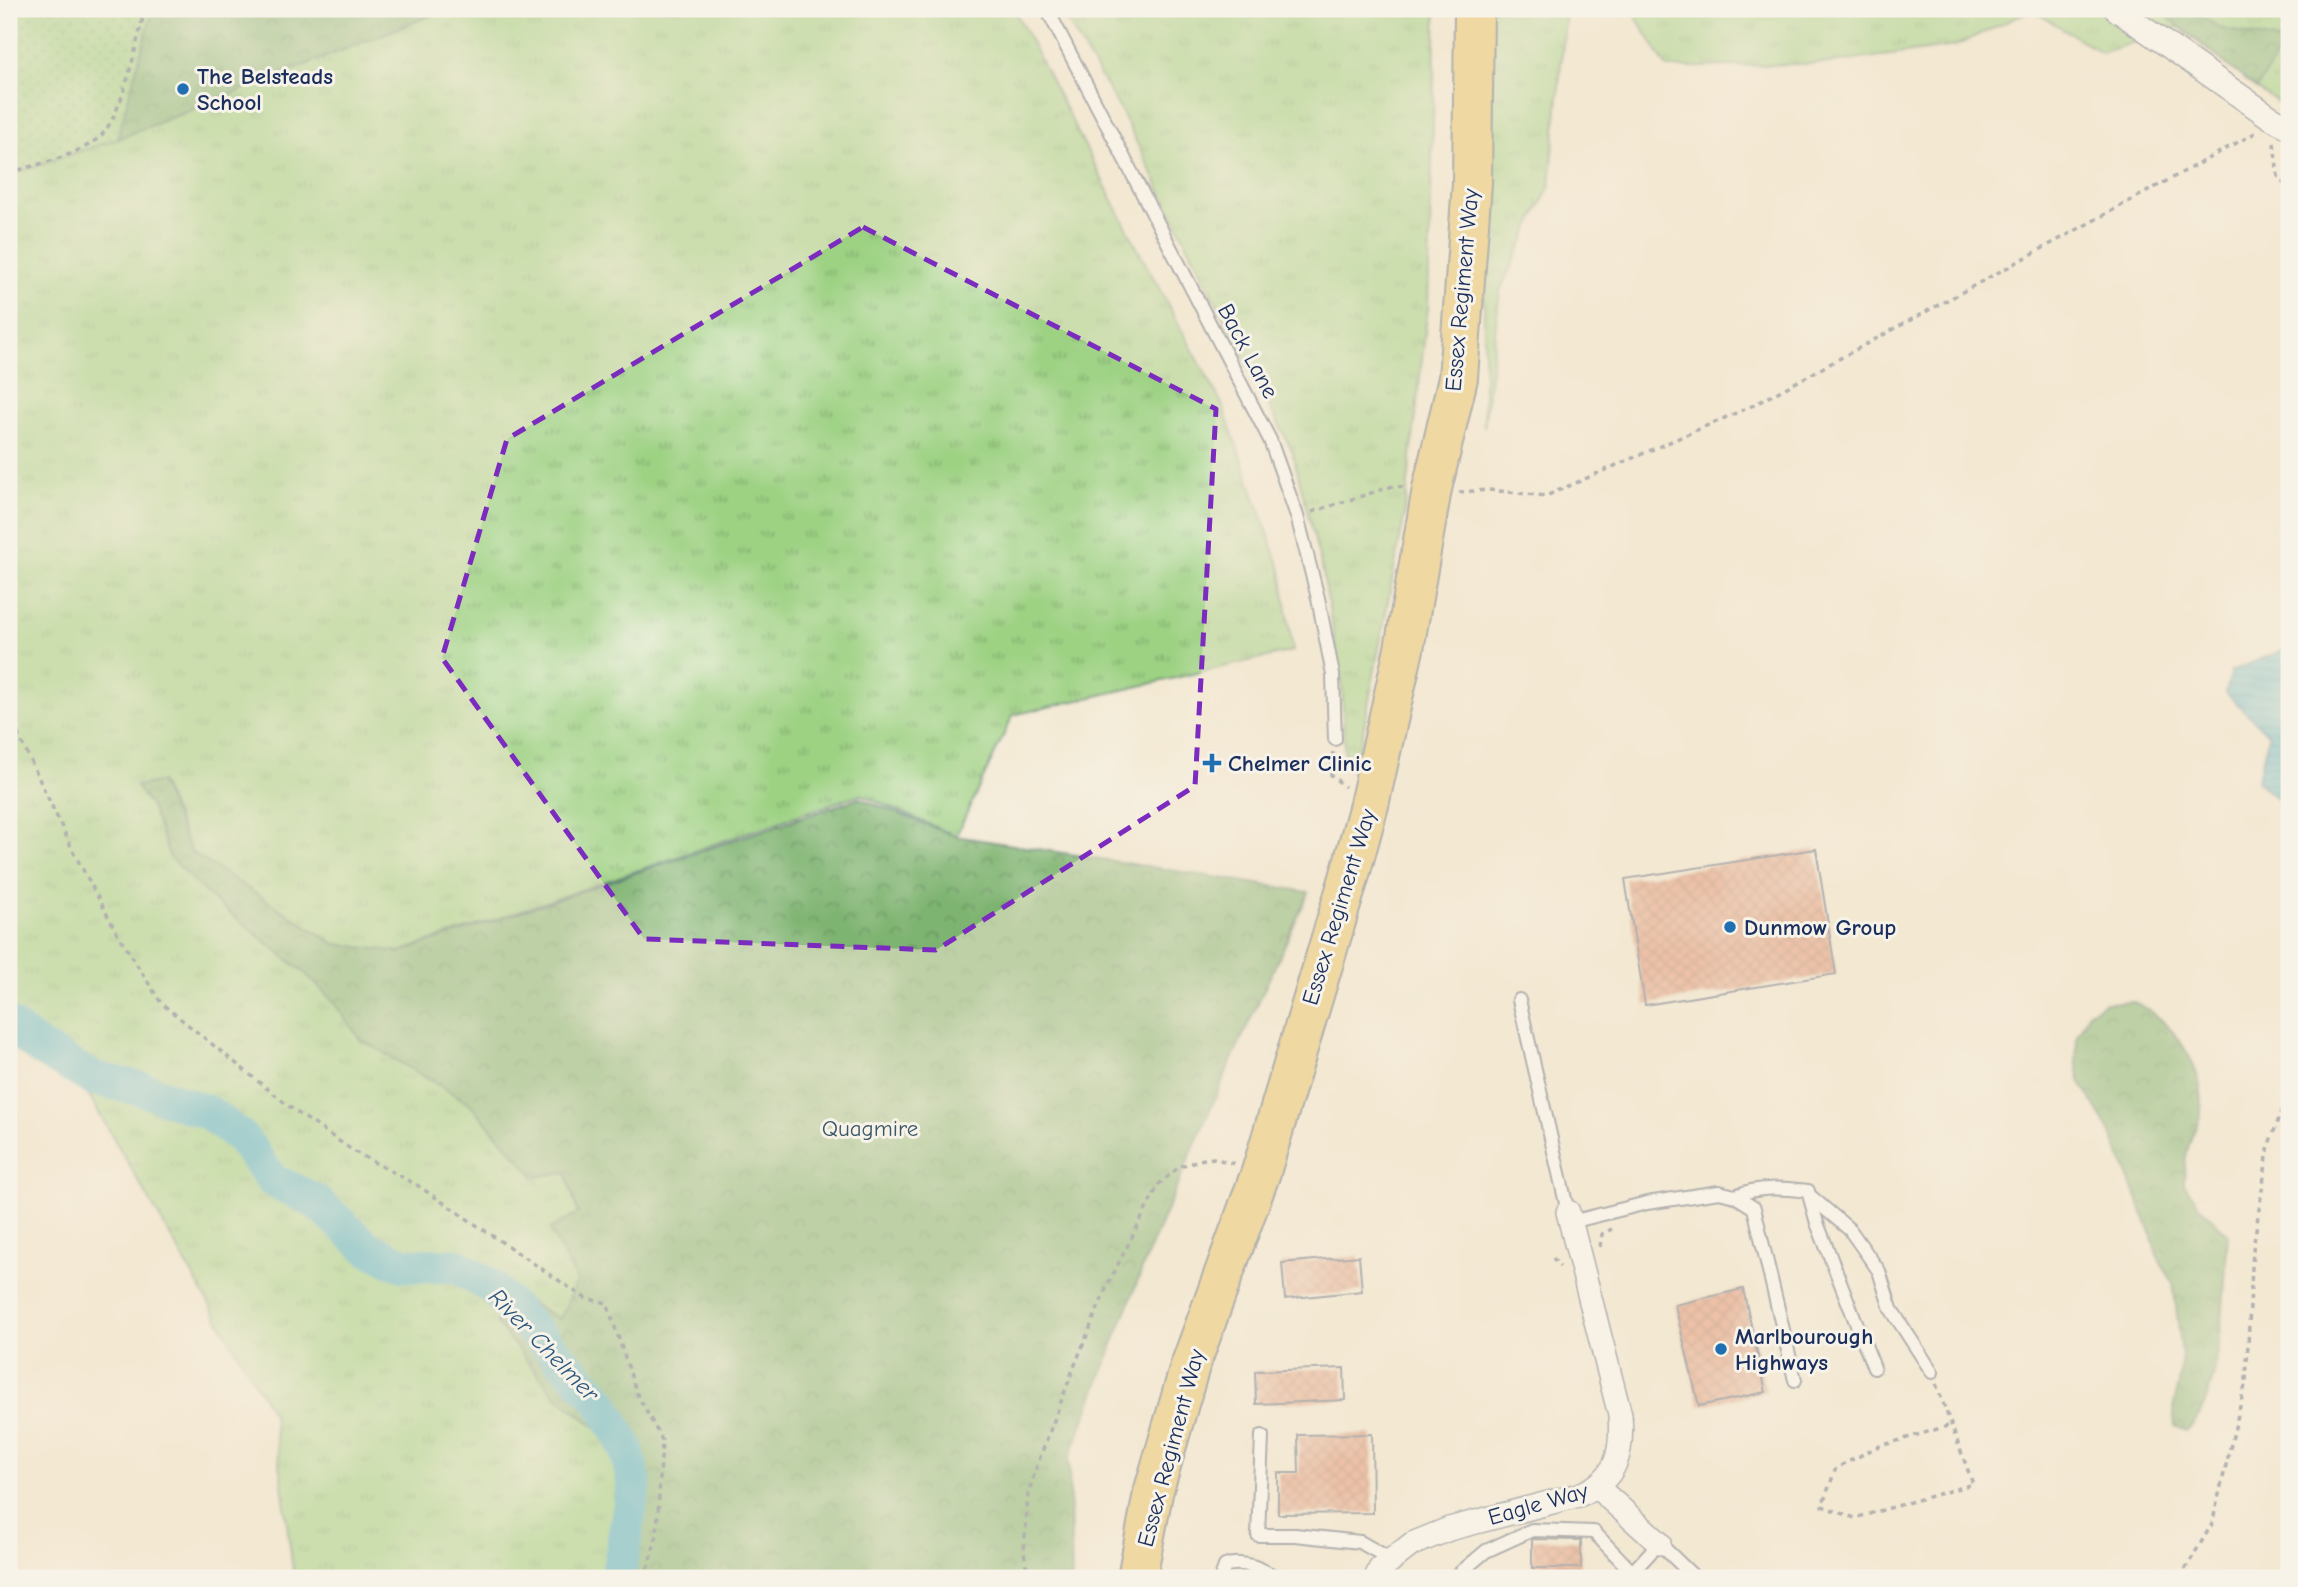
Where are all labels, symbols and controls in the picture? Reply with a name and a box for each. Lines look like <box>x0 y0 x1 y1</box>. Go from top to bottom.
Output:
place label: The Belsteads School <box>197 63 333 116</box>
marker: The Belsteads School <box>175 81 191 97</box>
street label: Essex Regiment Way <box>1440 187 1484 393</box>
street label: Back Lane <box>1212 299 1284 403</box>
place label: Chelmer Clinic <box>1228 750 1372 777</box>
marker: Chelmer Clinic <box>1202 753 1222 773</box>
street label: Essex Regiment Way <box>1296 805 1382 1008</box>
place label: Dunmow Group <box>1744 914 1896 941</box>
marker: Dunmow Group <box>1722 919 1738 935</box>
park label: Quagmire <box>822 1115 918 1142</box>
water label: River Chelmer <box>483 1283 606 1408</box>
place label: Marlbourough Highways <box>1735 1323 1873 1376</box>
marker: Marlbourough Highways <box>1713 1341 1729 1357</box>
street label: Essex Regiment Way <box>1132 1346 1211 1550</box>
street label: Eagle Way <box>1485 1477 1592 1531</box>

